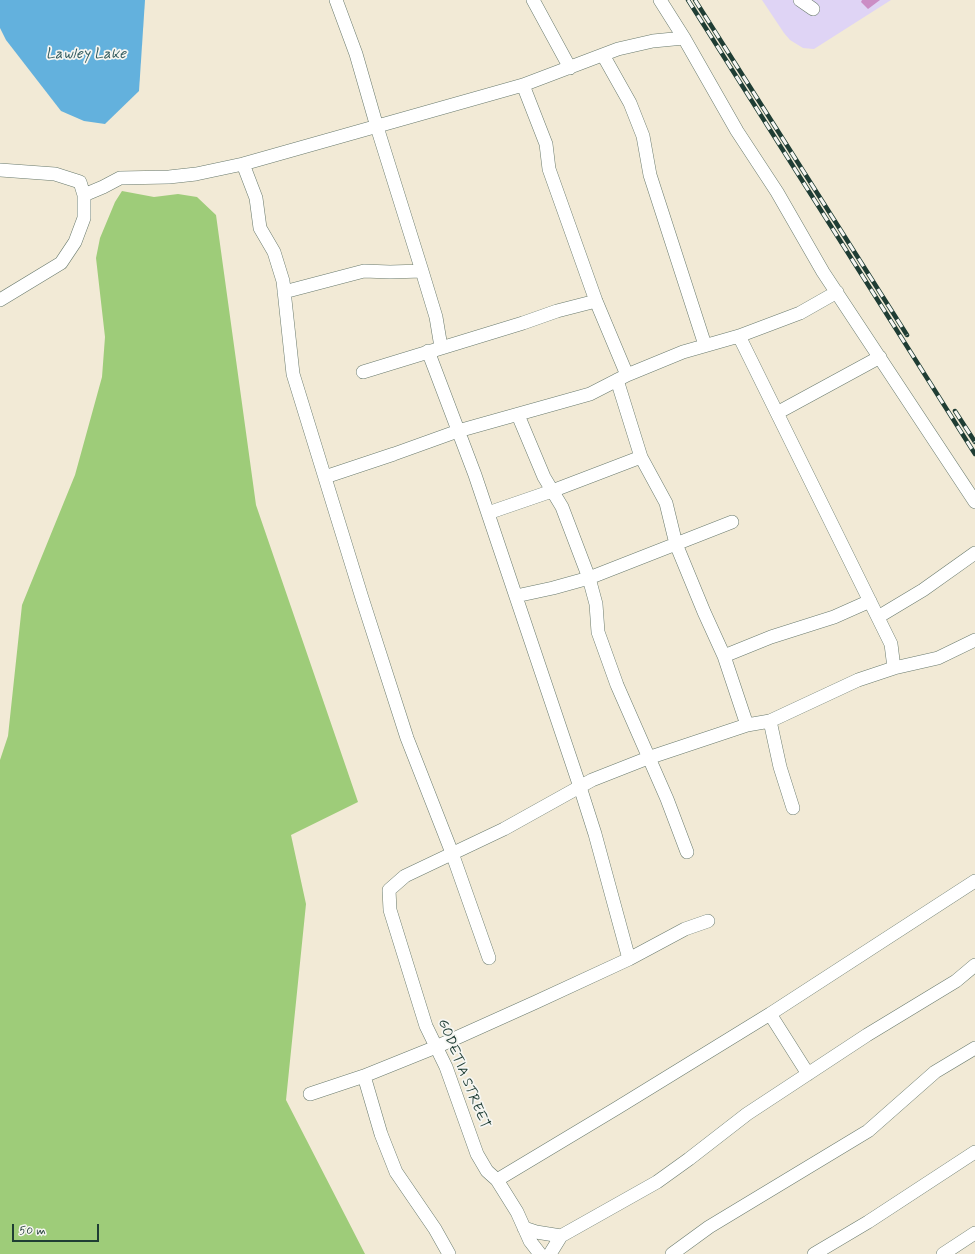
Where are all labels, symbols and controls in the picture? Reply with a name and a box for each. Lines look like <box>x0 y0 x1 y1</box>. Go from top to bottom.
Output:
water label: Lawley Lake <box>46 46 126 64</box>
street label: GODETIA STREET <box>433 1017 493 1131</box>
scale bar <box>14 1216 101 1242</box>
text: 50 m <box>19 1223 46 1239</box>

